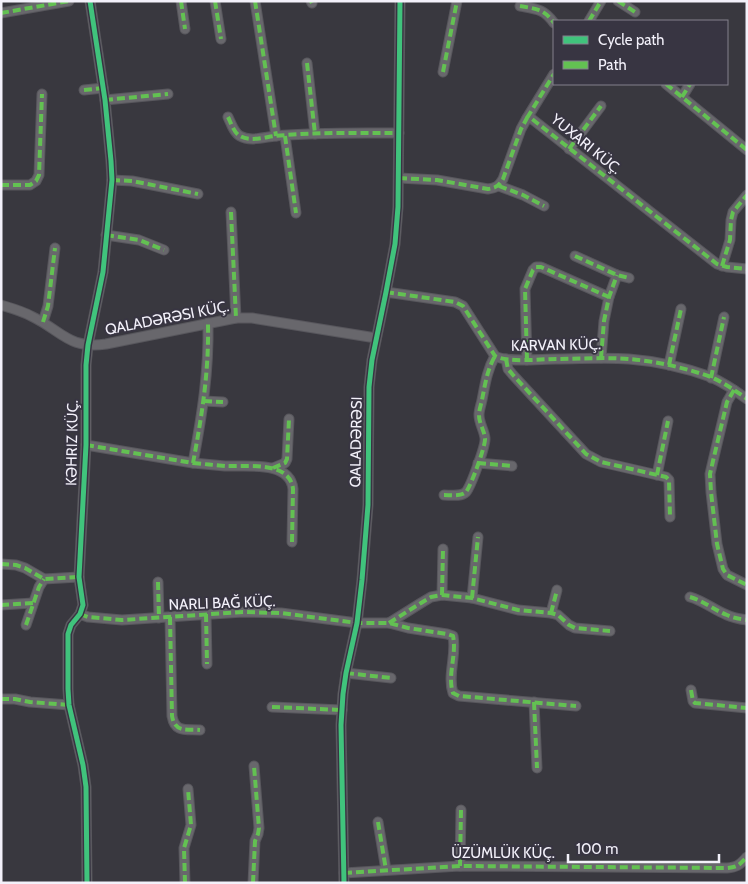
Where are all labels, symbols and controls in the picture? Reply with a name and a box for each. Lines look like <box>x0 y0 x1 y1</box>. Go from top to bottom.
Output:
legend <box>553 20 728 85</box>
text: Cycle path <box>598 31 664 49</box>
text: Path <box>598 56 627 74</box>
street label: YUXARI KÜÇ. <box>546 109 625 178</box>
street label: QALADƏRƏSI KÜÇ. <box>103 297 231 339</box>
street label: KARVAN KÜÇ. <box>511 335 601 355</box>
street label: QALADƏRƏSI <box>346 396 366 488</box>
street label: KƏHRIZ KÜÇ. <box>62 400 82 486</box>
street label: NARLI BAĞ KÜÇ. <box>168 591 276 614</box>
scale bar <box>568 832 719 864</box>
text: 100 m <box>576 840 618 858</box>
street label: ÜZÜMLÜK KÜÇ. <box>451 844 555 862</box>

